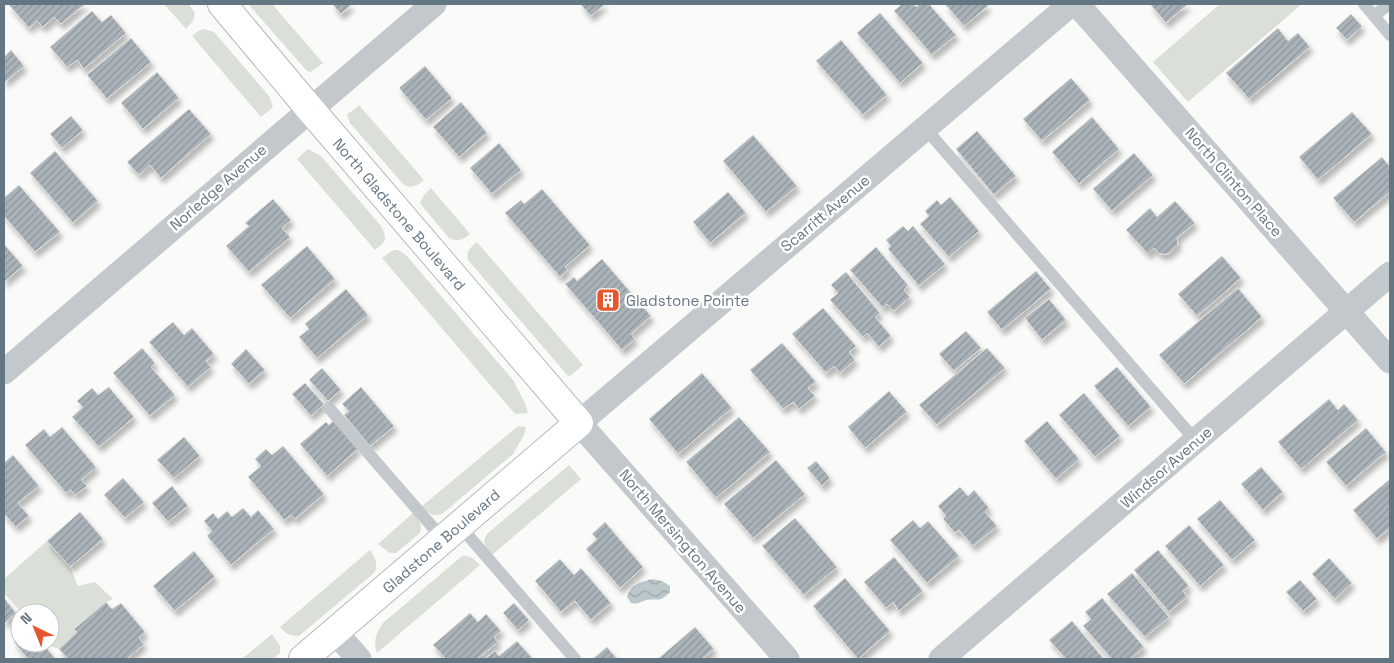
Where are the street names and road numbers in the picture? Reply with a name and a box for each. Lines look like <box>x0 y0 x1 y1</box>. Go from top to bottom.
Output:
street label: North Clinton Place <box>1181 123 1287 241</box>
street label: North Gladstone Boulevard <box>329 134 470 294</box>
street label: Norledge Avenue <box>166 140 270 234</box>
street label: Scarritt Avenue <box>777 170 873 256</box>
street label: Windsor Avenue <box>1116 422 1216 512</box>
street label: North Mersington Avenue <box>615 465 751 617</box>
street label: Gladstone Boulevard <box>378 485 504 597</box>

